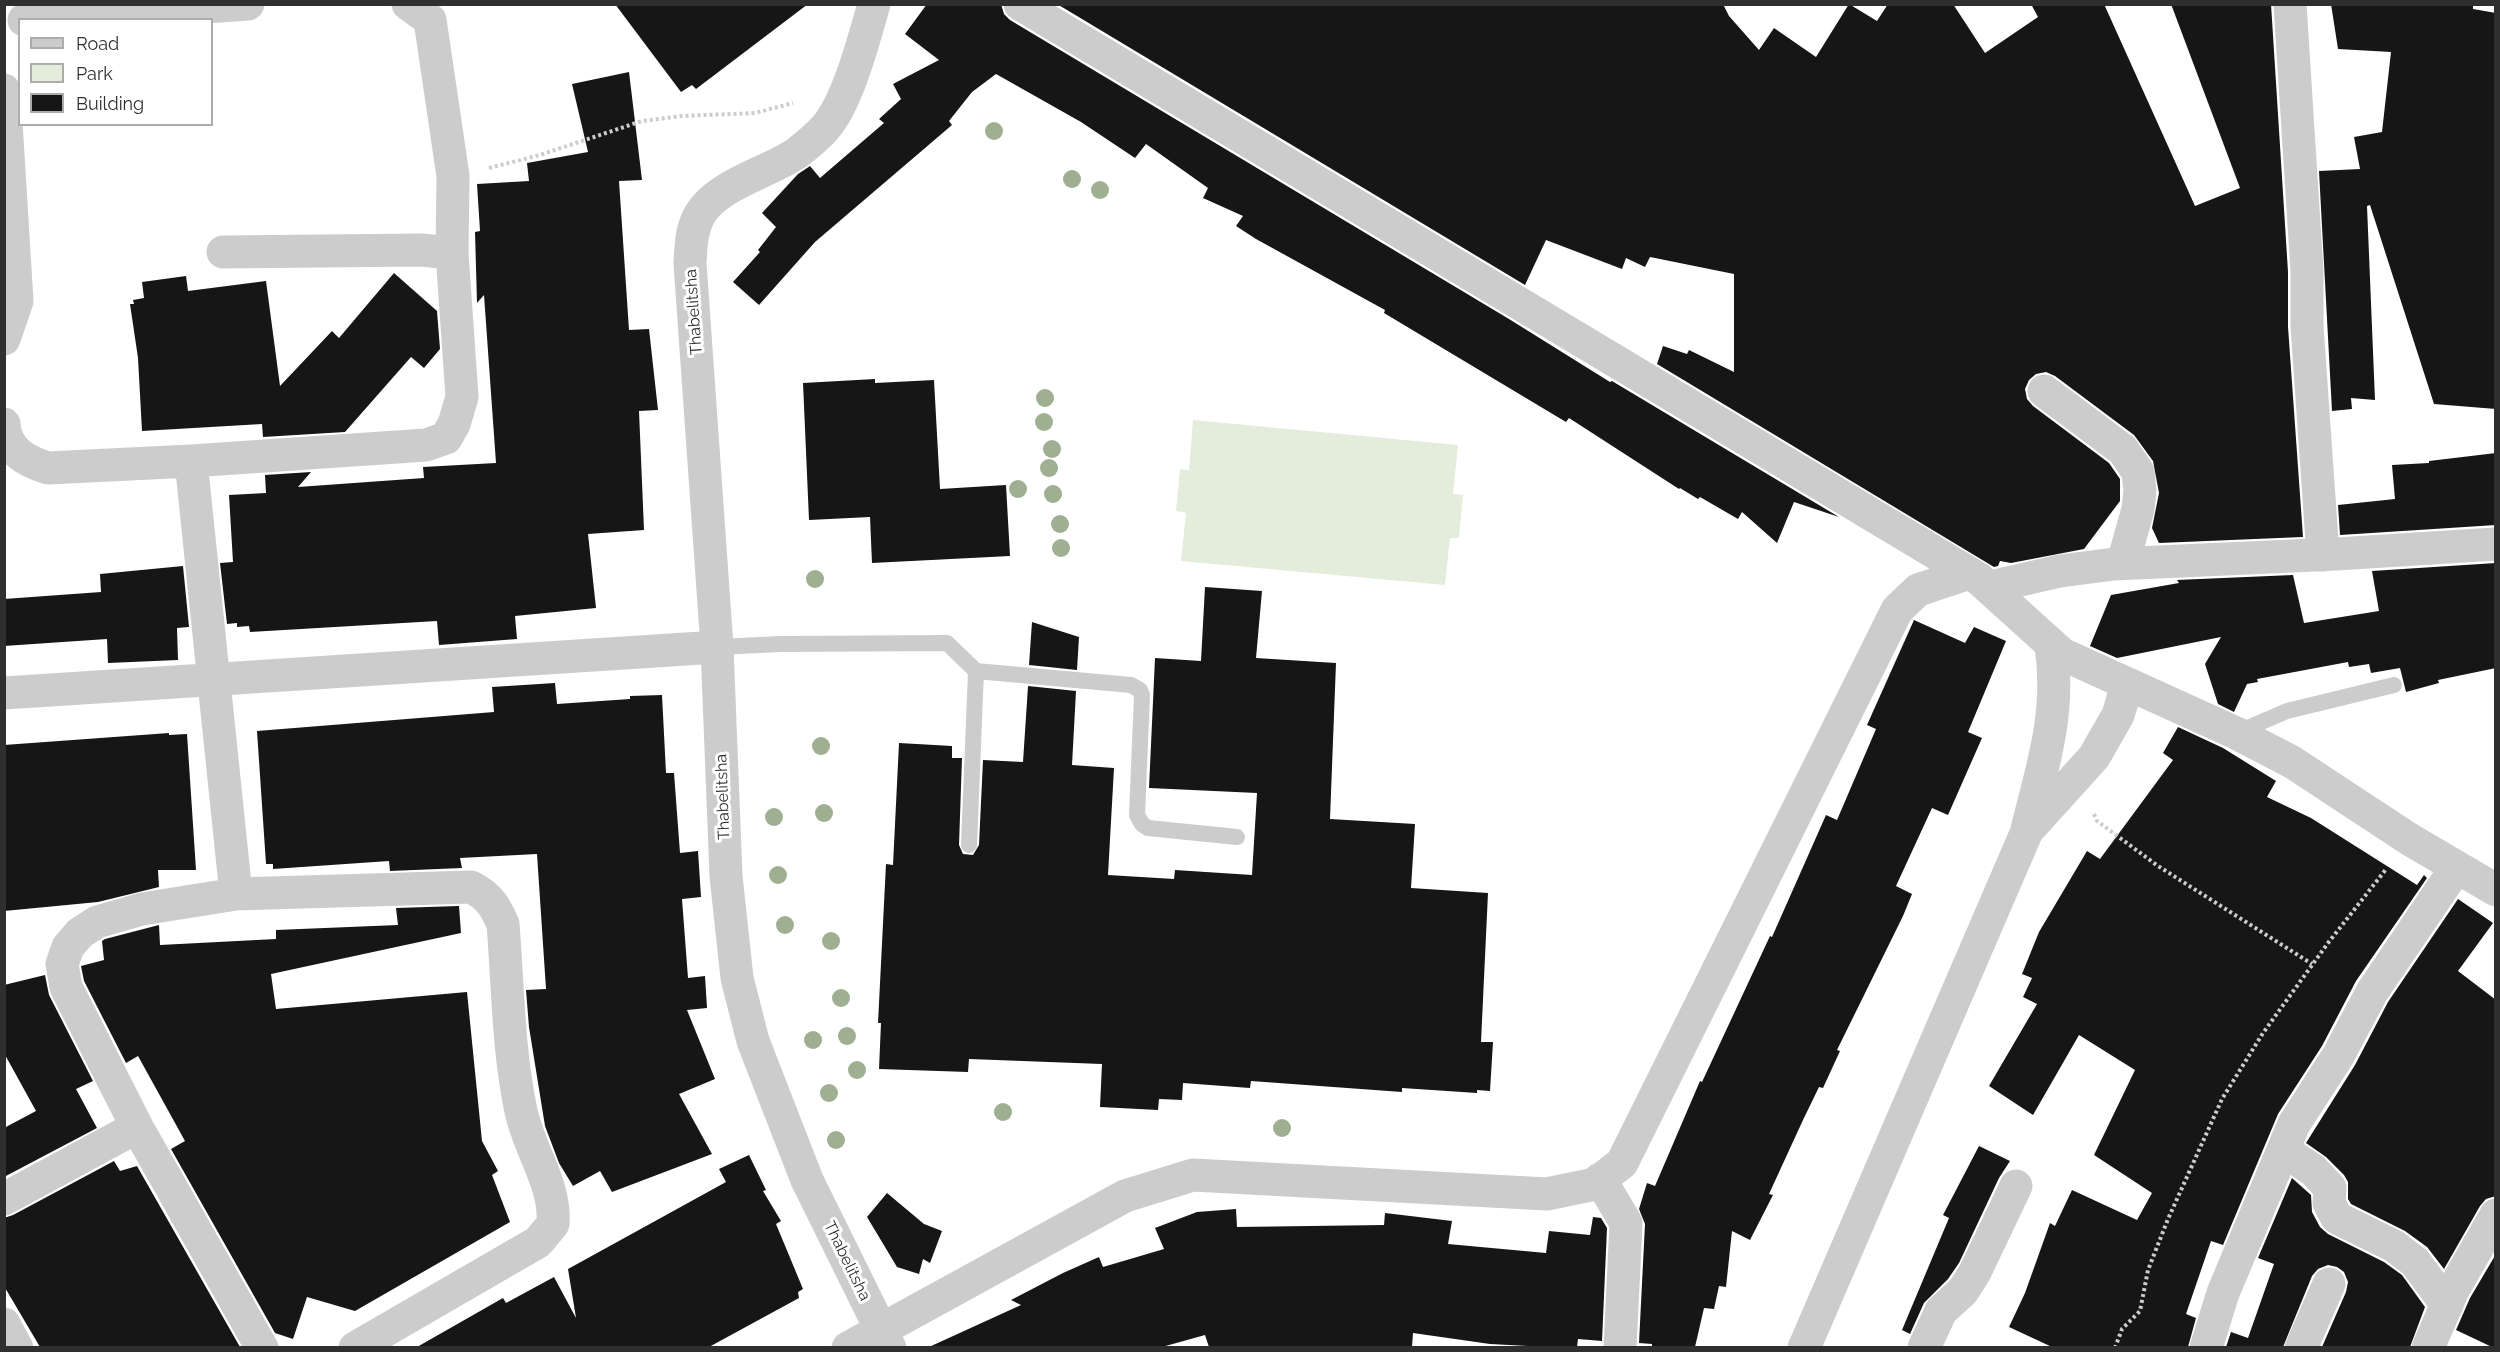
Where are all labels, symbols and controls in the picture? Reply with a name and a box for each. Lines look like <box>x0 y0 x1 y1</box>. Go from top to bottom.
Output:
legend <box>18 18 213 126</box>
text: Road <box>76 33 119 54</box>
text: Park <box>76 63 113 84</box>
text: Building <box>76 93 144 114</box>
street label: Thabelitsha <box>681 268 707 356</box>
street label: Thabelitsha <box>712 754 734 840</box>
street label: Thabelitsha <box>820 1218 874 1304</box>

